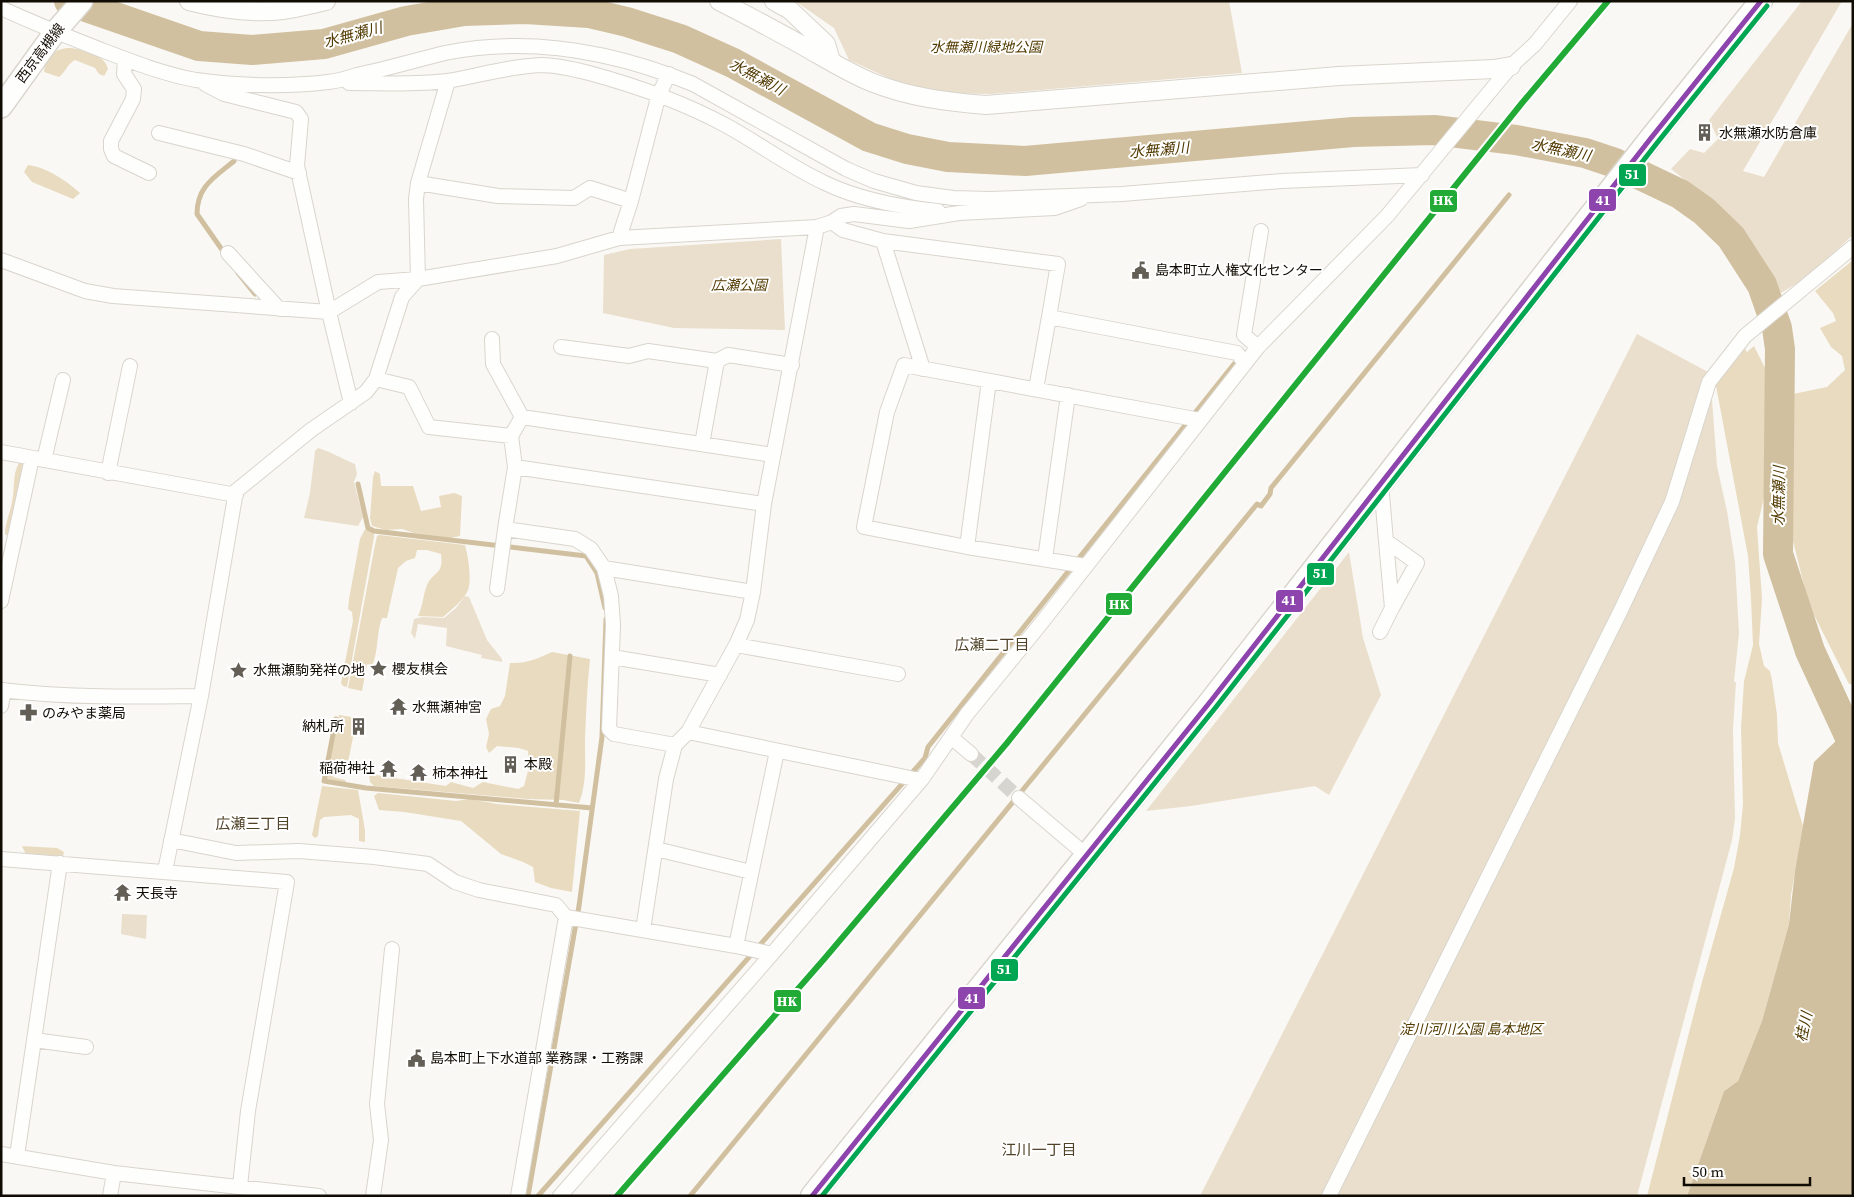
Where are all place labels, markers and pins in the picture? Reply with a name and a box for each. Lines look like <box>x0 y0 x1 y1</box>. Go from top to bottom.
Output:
building icon: 水無瀬水防倉庫 <box>1695 123 1715 143</box>
place label: 水無瀬水防倉庫 <box>1719 123 1817 143</box>
public building icon: 島本町立人権文化センター <box>1131 260 1151 280</box>
place label: 島本町立人権文化センター <box>1155 260 1323 280</box>
place icon: 櫻友棋会 <box>368 659 388 679</box>
place label: 櫻友棋会 <box>392 659 448 679</box>
place icon: 水無瀬駒発祥の地 <box>229 660 249 680</box>
place label: 水無瀬駒発祥の地 <box>253 660 365 680</box>
temple icon: 水無瀬神宮 <box>388 697 408 717</box>
place label: 水無瀬神宮 <box>412 697 482 717</box>
pharmacy icon: のみやま薬局 <box>18 703 38 723</box>
place label: のみやま薬局 <box>42 703 126 723</box>
place label: 納札所 <box>302 716 344 736</box>
building icon: 納札所 <box>348 716 368 736</box>
building icon: 本殿 <box>500 754 520 774</box>
place label: 本殿 <box>524 754 552 774</box>
place label: 稲荷神社 <box>319 758 375 778</box>
temple icon: 稲荷神社 <box>379 758 399 778</box>
temple icon: 柿本神社 <box>408 763 428 783</box>
place label: 柿本神社 <box>432 763 488 783</box>
temple icon: 天長寺 <box>112 883 132 903</box>
place label: 天長寺 <box>136 883 178 903</box>
public building icon: 島本町上下水道部 業務課・工務課 <box>406 1048 426 1068</box>
place label: 島本町上下水道部 業務課・工務課 <box>430 1048 643 1068</box>

